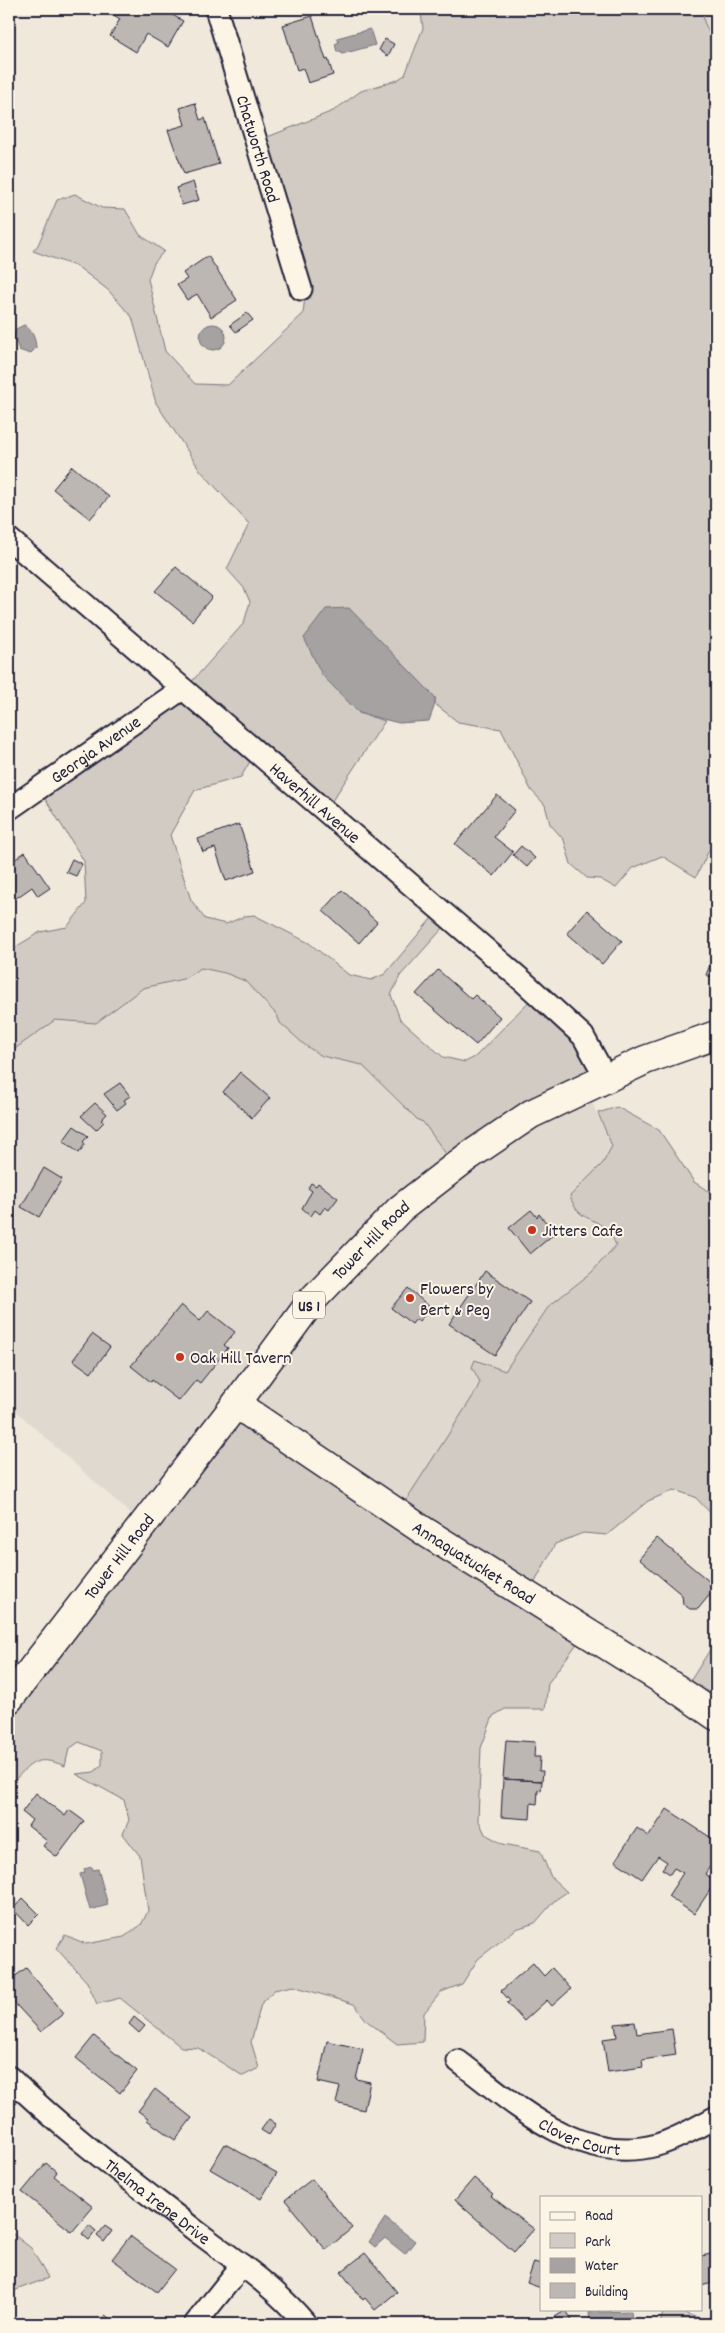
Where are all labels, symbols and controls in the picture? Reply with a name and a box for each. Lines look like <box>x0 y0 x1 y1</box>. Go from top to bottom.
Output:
street label: Chatworth Road <box>228 93 284 206</box>
street label: Georgia Avenue <box>47 711 147 791</box>
street label: Haverhill Avenue <box>263 758 365 851</box>
street label: Tower Hill Road <box>327 1196 416 1287</box>
place label: Jitters Cafe <box>542 1220 623 1245</box>
marker: Jitters Cafe <box>526 1224 538 1236</box>
place label: Flowers by Bert & Peg <box>420 1278 494 1324</box>
road number: US 1 <box>293 1292 325 1318</box>
marker: Flowers by Bert & Peg <box>404 1292 416 1304</box>
place label: Oak Hill Tavern <box>190 1347 292 1372</box>
marker: Oak Hill Tavern <box>174 1351 186 1363</box>
street label: Tower Hill Road <box>79 1509 162 1606</box>
street label: Annaquatucket Road <box>406 1516 539 1612</box>
street label: Clover Court <box>533 2113 621 2164</box>
street label: Thelma Irene Drive <box>98 2154 215 2252</box>
legend <box>540 2196 702 2310</box>
text: Road <box>585 2206 613 2228</box>
text: Park <box>585 2232 611 2254</box>
text: Water <box>585 2256 619 2278</box>
text: Building <box>585 2282 628 2304</box>

